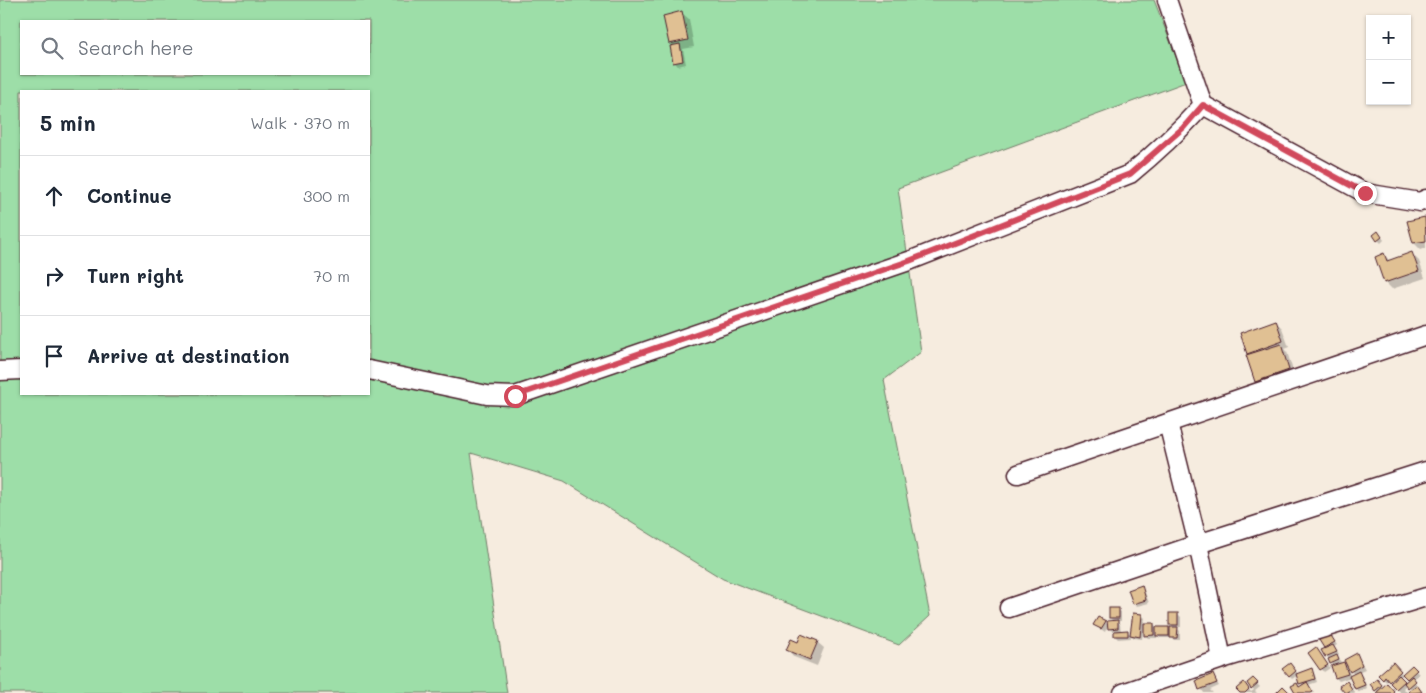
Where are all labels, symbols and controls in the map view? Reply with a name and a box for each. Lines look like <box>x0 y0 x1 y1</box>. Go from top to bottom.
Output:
map controls <box>1366 15 1411 105</box>
button: + <box>1366 15 1411 60</box>
search box <box>20 20 370 75</box>
icon: search <box>38 34 66 62</box>
text: Search here <box>78 35 194 60</box>
button: − <box>1366 60 1411 105</box>
text: 5 min <box>40 109 96 136</box>
text: Walk · 370 m <box>250 112 350 133</box>
icon: ahead <box>40 182 68 210</box>
route end <box>1354 182 1377 205</box>
text: Continue <box>87 183 172 208</box>
text: 300 m <box>303 185 350 206</box>
icon: right <box>40 262 68 290</box>
text: Turn right <box>87 263 184 288</box>
text: 70 m <box>313 265 350 286</box>
icon: arrive <box>40 342 68 370</box>
text: Arrive at destination <box>87 343 290 368</box>
route start <box>504 385 527 408</box>

